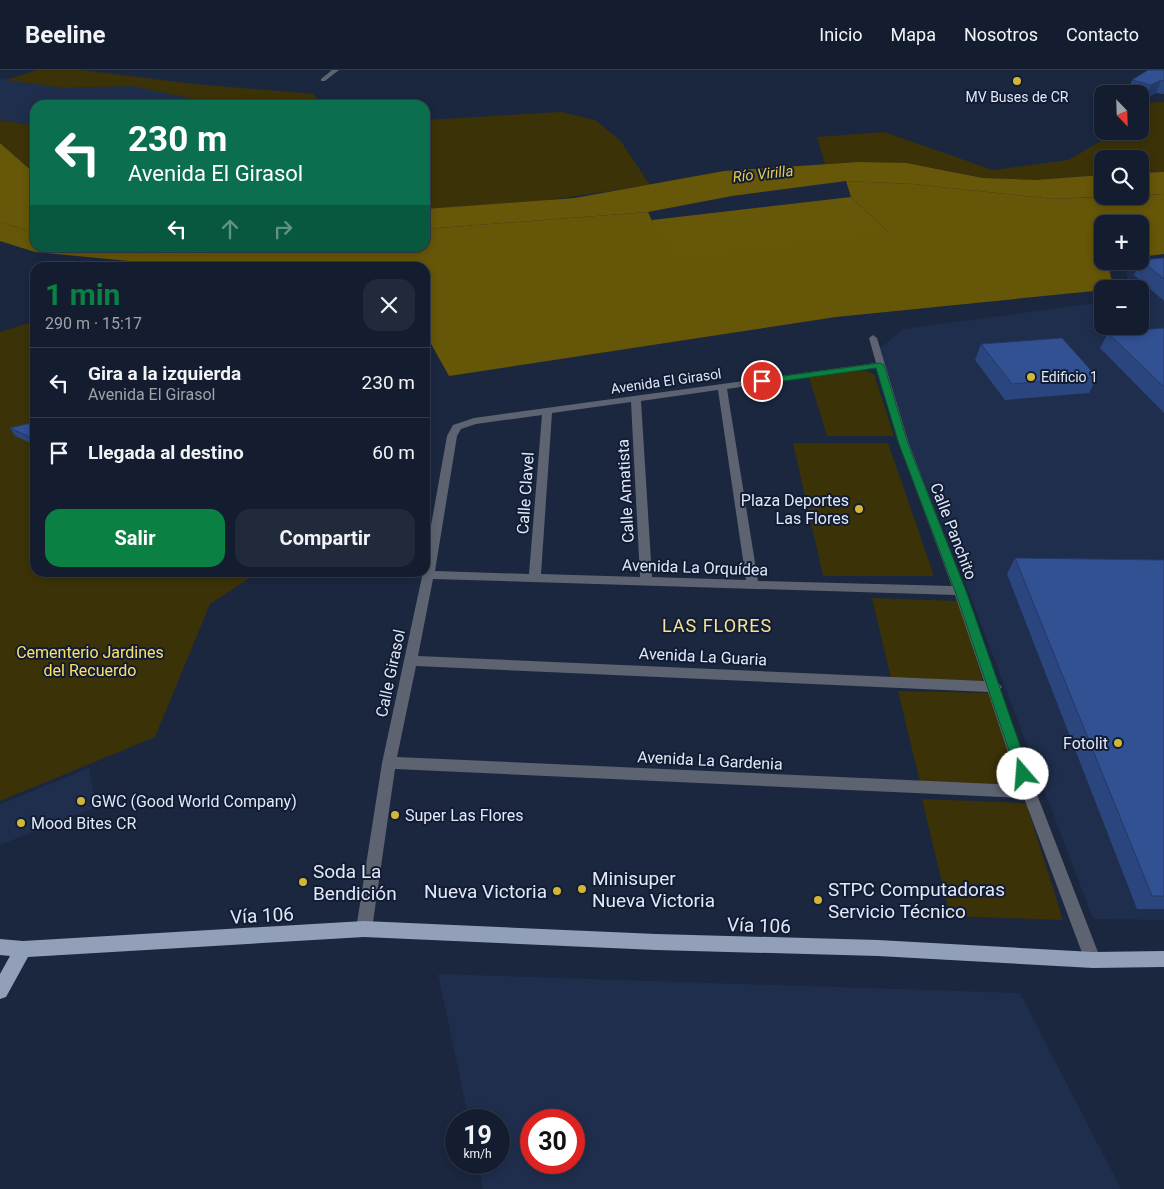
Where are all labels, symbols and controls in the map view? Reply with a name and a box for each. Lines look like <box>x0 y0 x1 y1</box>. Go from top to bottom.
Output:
text: Beeline <box>25 21 105 49</box>
text: Inicio <box>819 24 863 45</box>
text: Mapa <box>891 24 936 45</box>
text: Nosotros <box>964 24 1038 45</box>
text: Contacto <box>1066 24 1139 45</box>
marker: MV Buses de CR <box>1011 75 1023 87</box>
north arrow <box>1094 85 1149 140</box>
map controls <box>1094 85 1149 335</box>
place label: MV Buses de CR <box>966 89 1069 105</box>
text: 230 m <box>128 119 227 160</box>
icon: left <box>45 120 110 185</box>
button: search <box>1094 150 1149 205</box>
text: Avenida El Girasol <box>128 161 303 186</box>
water label: Río Virilla <box>732 162 794 186</box>
icon: left <box>163 215 191 243</box>
icon: ahead <box>216 215 244 243</box>
icon: right <box>269 215 297 243</box>
button: + <box>1094 215 1149 270</box>
text: 1 min <box>45 277 120 312</box>
button: close <box>363 279 415 331</box>
button: − <box>1094 280 1149 335</box>
text: 290 m · 15:17 <box>45 314 142 333</box>
pin <box>741 360 783 402</box>
text: Gira a la izquierda <box>88 362 241 385</box>
street label: Avenida El Girasol <box>610 365 722 397</box>
icon: arrive <box>748 367 776 395</box>
icon: left <box>45 369 73 397</box>
place label: Edificio 1 <box>1041 369 1098 385</box>
text: 230 m <box>362 371 415 394</box>
marker: Edificio 1 <box>1025 371 1037 383</box>
text: Avenida El Girasol <box>88 385 215 404</box>
icon: arrive <box>45 439 73 467</box>
street label: Calle Amatista <box>613 439 638 543</box>
text: Llegada al destino <box>88 441 244 464</box>
text: 60 m <box>372 441 415 464</box>
street label: Calle Clavel <box>513 451 538 535</box>
street label: Calle Panchito <box>926 480 981 582</box>
place label: Plaza Deportes Las Flores <box>741 491 849 528</box>
marker: Plaza Deportes Las Flores <box>853 503 865 515</box>
button: Salir <box>45 509 225 567</box>
button: Compartir <box>235 509 415 567</box>
street label: Avenida La Orquídea <box>622 555 768 580</box>
district label: LAS FLORES <box>662 615 772 636</box>
street label: Calle Girasol <box>372 627 409 719</box>
park label: Cementerio Jardines del Recuerdo <box>16 643 164 680</box>
street label: Avenida La Guaria <box>638 644 768 669</box>
place label: Fotolit <box>1063 734 1108 753</box>
marker: Fotolit <box>1112 737 1124 749</box>
street label: Avenida La Gardenia <box>637 747 783 774</box>
position arrow <box>996 747 1048 799</box>
place label: GWC (Good World Company) <box>91 792 297 811</box>
marker: GWC (Good World Company) <box>75 795 87 807</box>
place label: Super Las Flores <box>405 806 524 825</box>
marker: Super Las Flores <box>389 809 401 821</box>
place label: Mood Bites CR <box>31 814 136 833</box>
marker: Mood Bites CR <box>15 817 27 829</box>
place label: Soda La Bendición <box>313 860 397 905</box>
place label: Minisuper Nueva Victoria <box>592 867 715 912</box>
marker: Soda La Bendición <box>297 876 309 888</box>
place label: STPC Computadoras Servicio Técnico <box>828 878 1005 923</box>
place label: Nueva Victoria <box>424 880 547 903</box>
marker: Minisuper Nueva Victoria <box>576 883 588 895</box>
marker: Nueva Victoria <box>551 885 563 897</box>
marker: STPC Computadoras Servicio Técnico <box>812 894 824 906</box>
street label: Vía 106 <box>230 902 295 929</box>
street label: Vía 106 <box>727 913 791 938</box>
speed limit sign: 30 <box>520 1109 585 1174</box>
text: 19 <box>463 1121 492 1150</box>
text: km/h <box>463 1147 492 1161</box>

